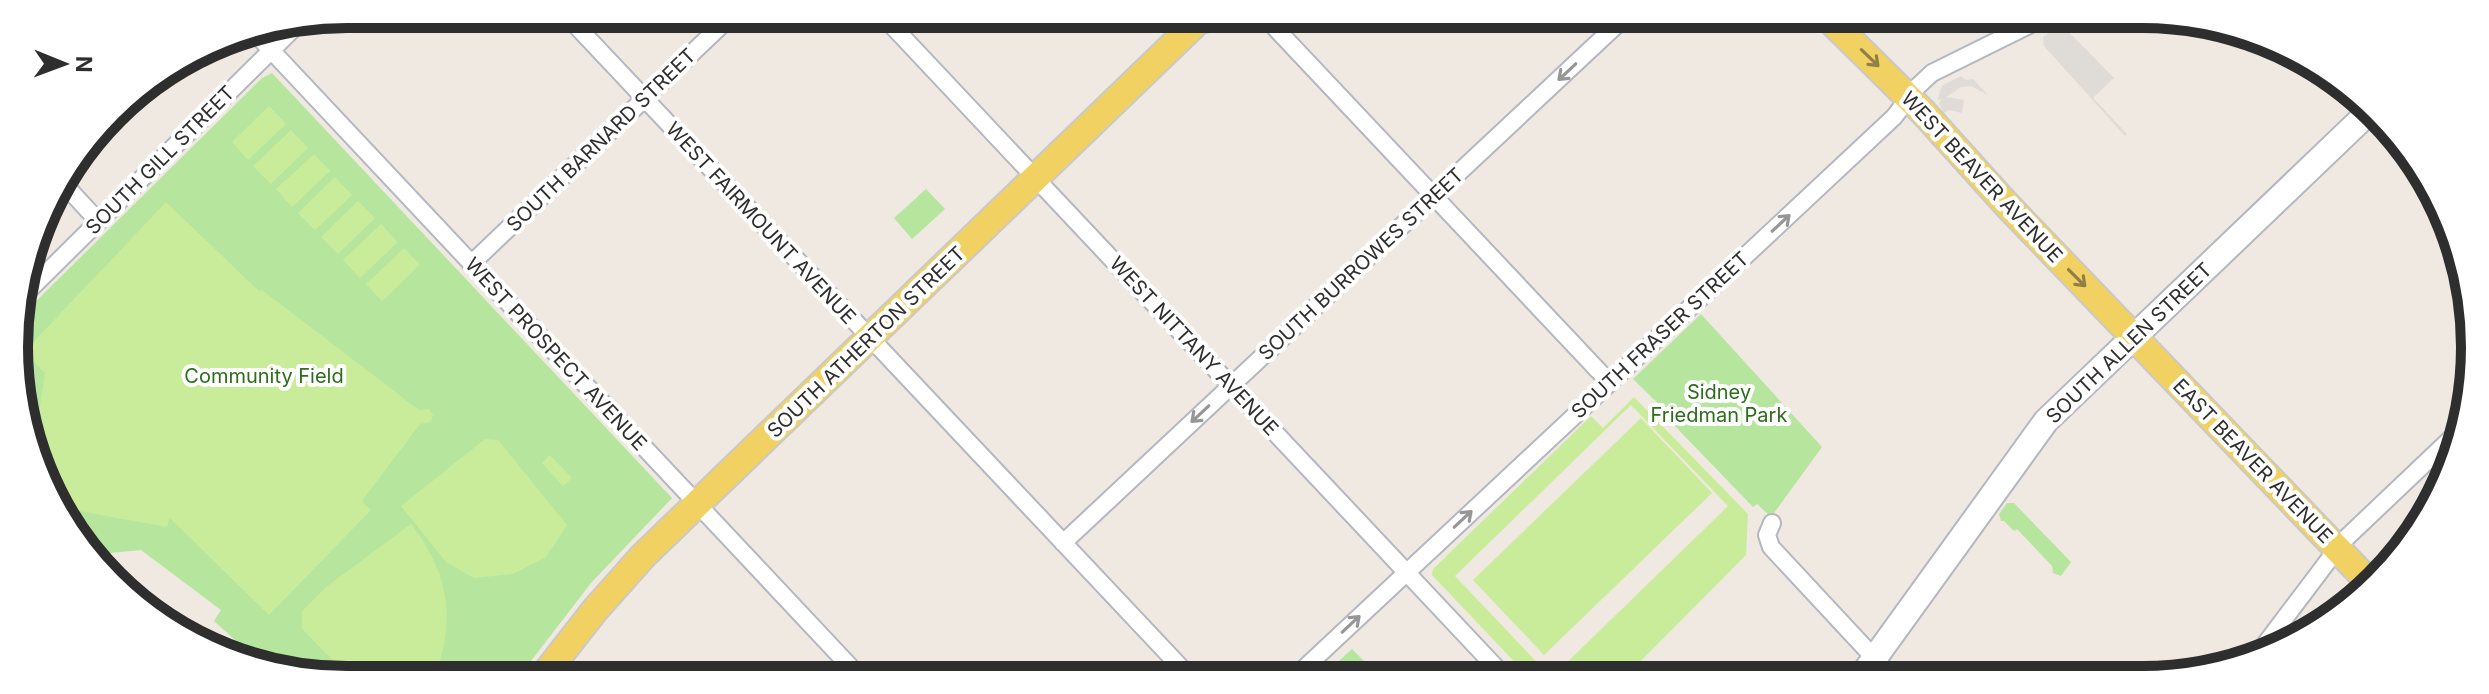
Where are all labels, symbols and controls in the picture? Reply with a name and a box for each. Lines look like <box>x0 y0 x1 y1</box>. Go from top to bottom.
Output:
north arrow <box>24 24 104 104</box>
street label: SOUTH BARNARD STREET <box>501 43 701 237</box>
one-way arrow <box>1860 49 1880 68</box>
text: N <box>71 56 97 73</box>
one-way arrow <box>1557 62 1577 81</box>
street label: SOUTH GILL STREET <box>81 81 239 239</box>
street label: WEST BEAVER AVENUE <box>1896 86 2068 268</box>
street label: WEST FAIRMOUNT AVENUE <box>661 117 861 329</box>
street label: SOUTH BURROWES STREET <box>1254 163 1468 365</box>
one-way arrow <box>1771 214 1791 233</box>
street label: SOUTH ATHERTON STREET <box>762 241 970 443</box>
street label: SOUTH FRASER STREET <box>1566 246 1754 424</box>
street label: WEST NITTANY AVENUE <box>1105 252 1283 440</box>
street label: WEST PROSPECT AVENUE <box>460 253 652 455</box>
street label: SOUTH ALLEN STREET <box>2041 258 2217 428</box>
one-way arrow <box>2068 268 2087 288</box>
park label: Community Field <box>184 364 344 388</box>
street label: EAST BEAVER AVENUE <box>2168 374 2338 548</box>
park label: Sidney Friedman Park <box>1651 380 1787 427</box>
one-way arrow <box>1191 405 1211 423</box>
one-way arrow <box>1453 510 1473 529</box>
one-way arrow <box>1341 615 1361 633</box>

